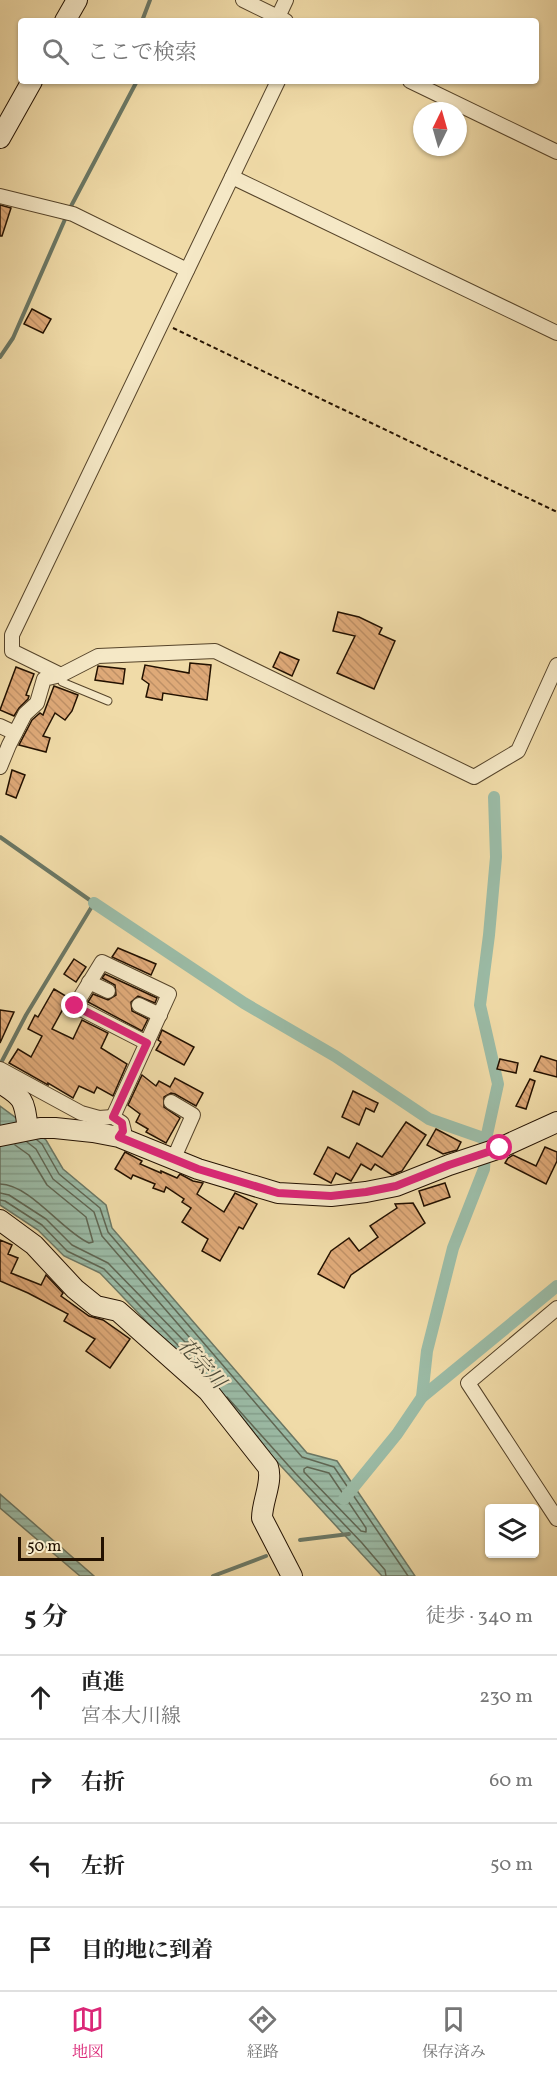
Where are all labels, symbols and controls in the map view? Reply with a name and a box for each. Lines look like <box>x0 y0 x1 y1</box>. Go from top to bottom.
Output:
search box <box>18 18 539 84</box>
icon: search <box>39 35 72 68</box>
text: ここで検索 <box>87 38 197 69</box>
north arrow <box>413 102 467 156</box>
route end <box>61 992 87 1018</box>
route start <box>486 1134 512 1160</box>
water label: 花宗川 <box>170 1333 232 1397</box>
map controls <box>485 1504 539 1558</box>
button: layers <box>485 1504 539 1558</box>
scale bar <box>18 1534 104 1562</box>
text: 50 m <box>27 1536 61 1558</box>
text: 5 分 <box>24 1600 68 1636</box>
text: 徒歩 · 340 m <box>426 1603 533 1631</box>
text: 直進 <box>81 1668 125 1699</box>
icon: ahead <box>24 1681 57 1714</box>
text: 230 m <box>479 1683 533 1711</box>
text: 宮本大川線 <box>81 1703 181 1731</box>
icon: right <box>24 1765 57 1798</box>
text: 60 m <box>489 1767 533 1795</box>
text: 右折 <box>81 1768 125 1799</box>
icon: left <box>24 1849 57 1882</box>
text: 50 m <box>490 1851 533 1879</box>
text: 左折 <box>81 1852 125 1883</box>
icon: arrive <box>24 1933 57 1966</box>
text: 目的地に到着 <box>81 1936 213 1967</box>
tab: 地図 <box>71 2003 104 2064</box>
tab: 経路 <box>246 2003 279 2064</box>
tab: 保存済み <box>422 2003 486 2064</box>

